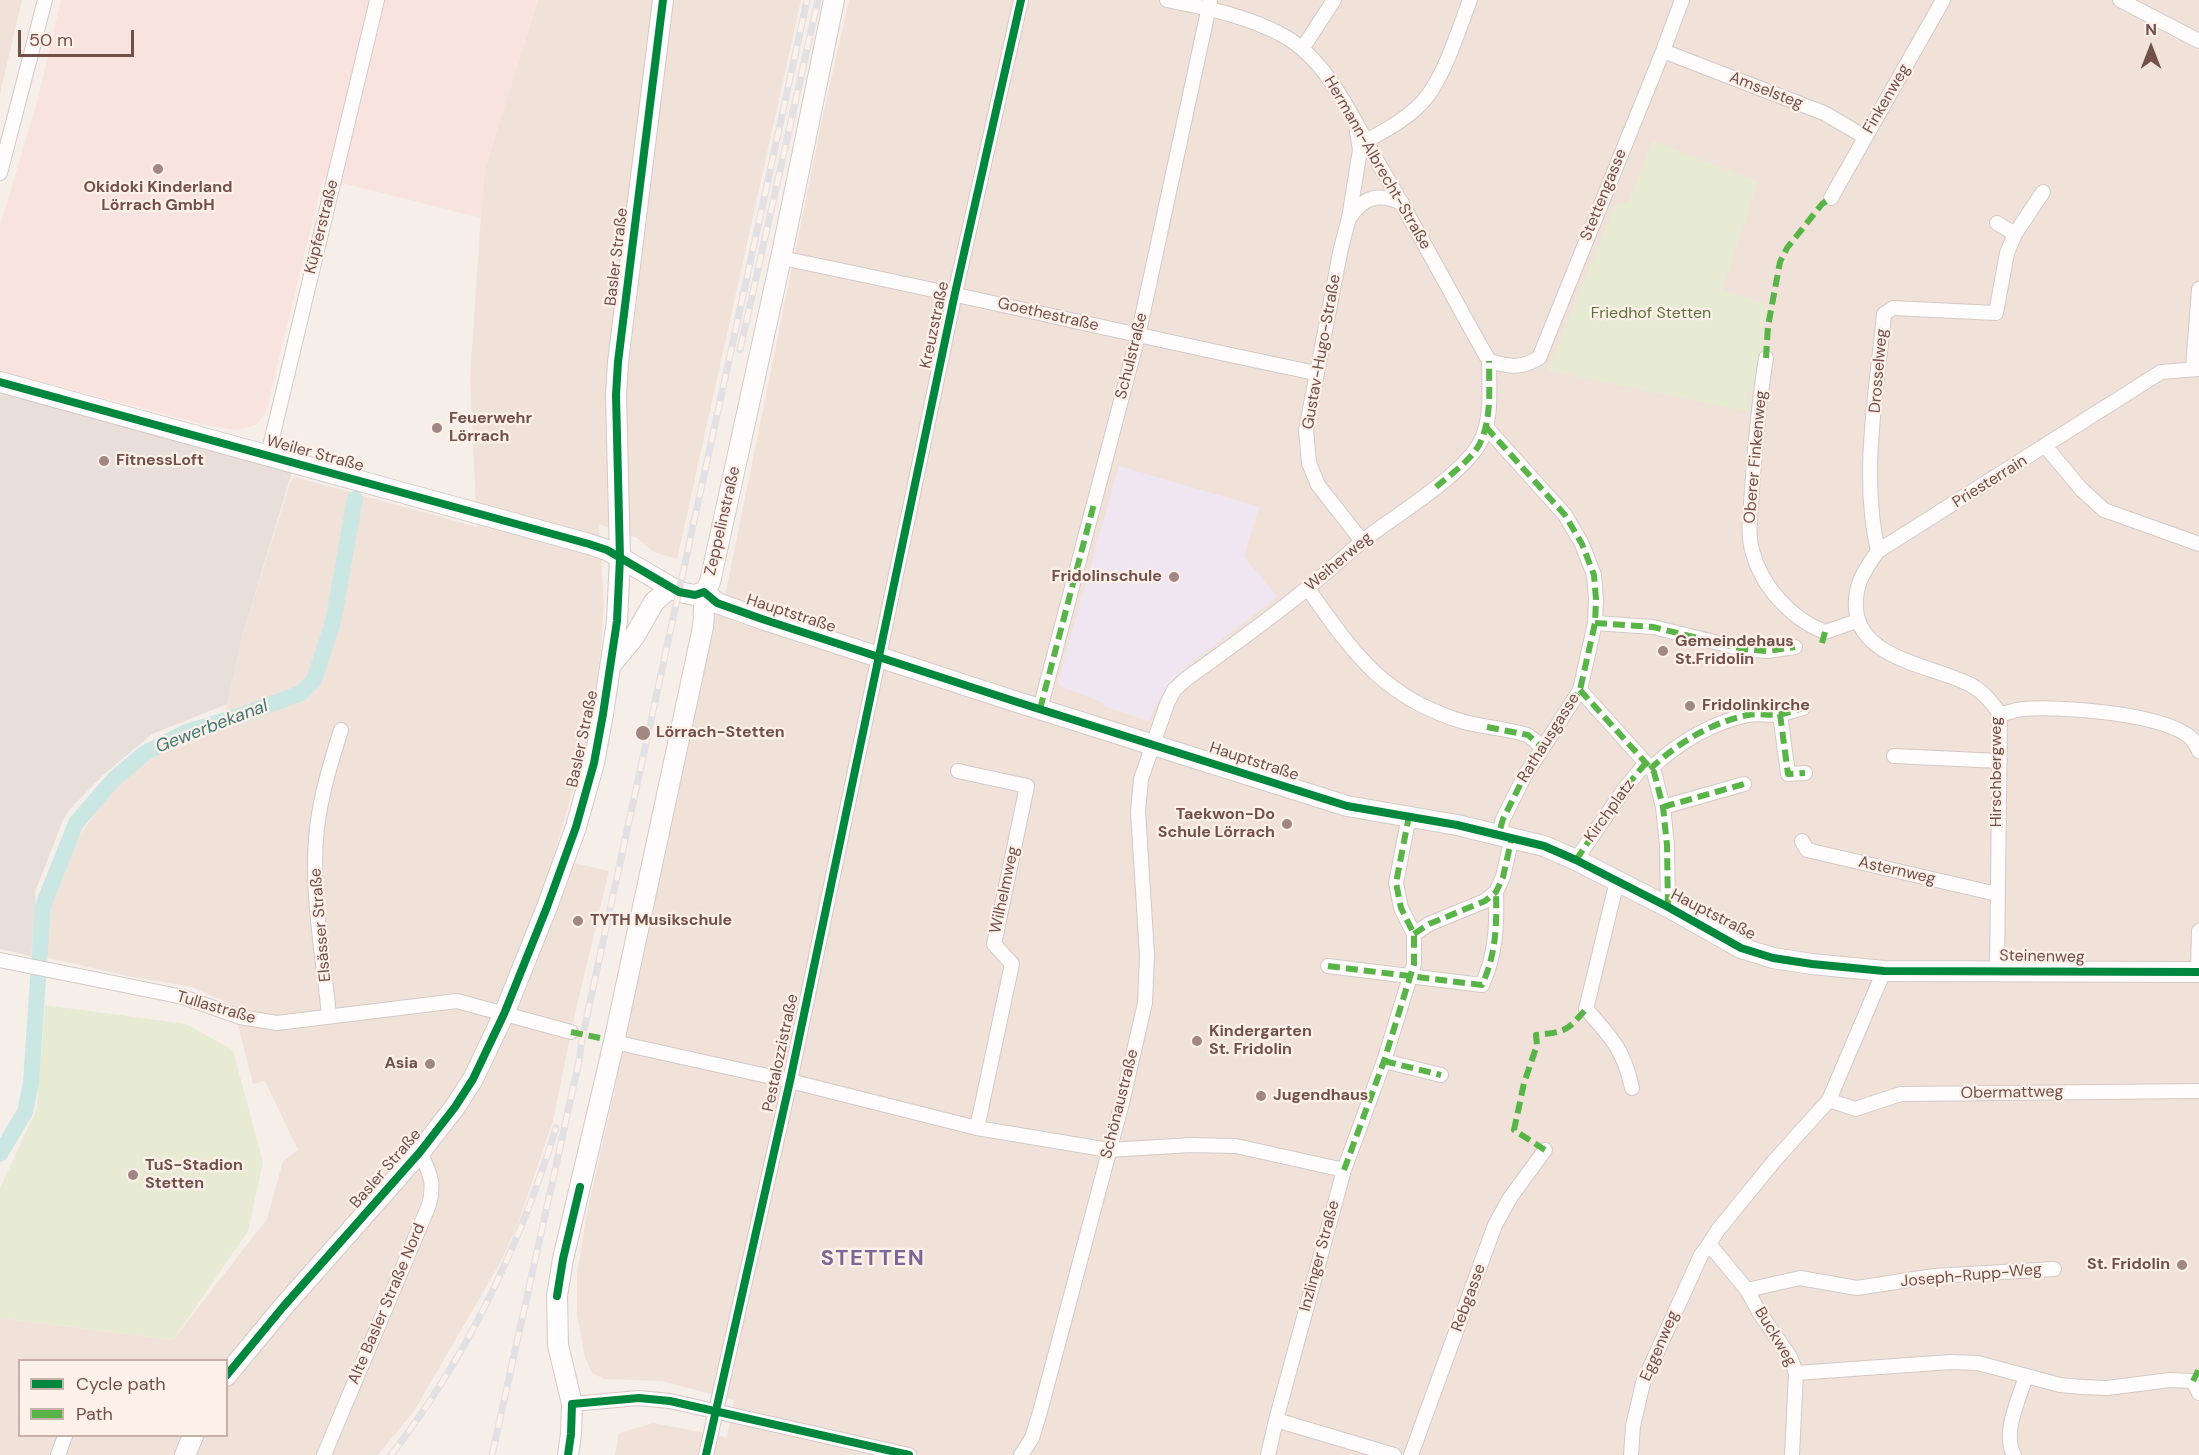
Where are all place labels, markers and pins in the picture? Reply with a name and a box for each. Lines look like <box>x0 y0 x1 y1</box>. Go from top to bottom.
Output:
marker: Okidoki Kinderland Lörrach GmbH <box>151 162 165 176</box>
place label: Okidoki Kinderland Lörrach GmbH <box>83 178 233 216</box>
place label: Feuerwehr Lörrach <box>449 409 532 447</box>
marker: Feuerwehr Lörrach <box>430 421 444 435</box>
place label: FitnessLoft <box>116 451 204 471</box>
marker: FitnessLoft <box>97 454 111 468</box>
place label: Fridolinschule <box>1052 567 1162 587</box>
marker: Fridolinschule <box>1167 570 1181 584</box>
place label: Gemeindehaus St.Fridolin <box>1675 632 1794 670</box>
marker: Gemeindehaus St.Fridolin <box>1656 644 1670 658</box>
place label: Fridolinkirche <box>1702 696 1810 716</box>
marker: Fridolinkirche <box>1683 699 1697 713</box>
place label: Lörrach-Stetten <box>656 723 785 743</box>
marker: Lörrach-Stetten <box>634 724 652 742</box>
place label: Taekwon-Do Schule Lörrach <box>1158 805 1275 843</box>
marker: Taekwon-Do Schule Lörrach <box>1280 817 1294 831</box>
place label: TYTH Musikschule <box>590 911 732 931</box>
marker: TYTH Musikschule <box>571 914 585 928</box>
place label: Kindergarten St. Fridolin <box>1209 1022 1312 1060</box>
marker: Kindergarten St. Fridolin <box>1190 1034 1204 1048</box>
place label: Asia <box>384 1054 418 1074</box>
marker: Asia <box>423 1057 437 1071</box>
place label: Jugendhaus <box>1273 1086 1368 1106</box>
marker: Jugendhaus <box>1254 1089 1268 1103</box>
place label: TuS-Stadion Stetten <box>145 1156 243 1194</box>
marker: TuS-Stadion Stetten <box>126 1168 140 1182</box>
place label: St. Fridolin <box>2087 1255 2170 1275</box>
marker: St. Fridolin <box>2175 1258 2189 1272</box>

